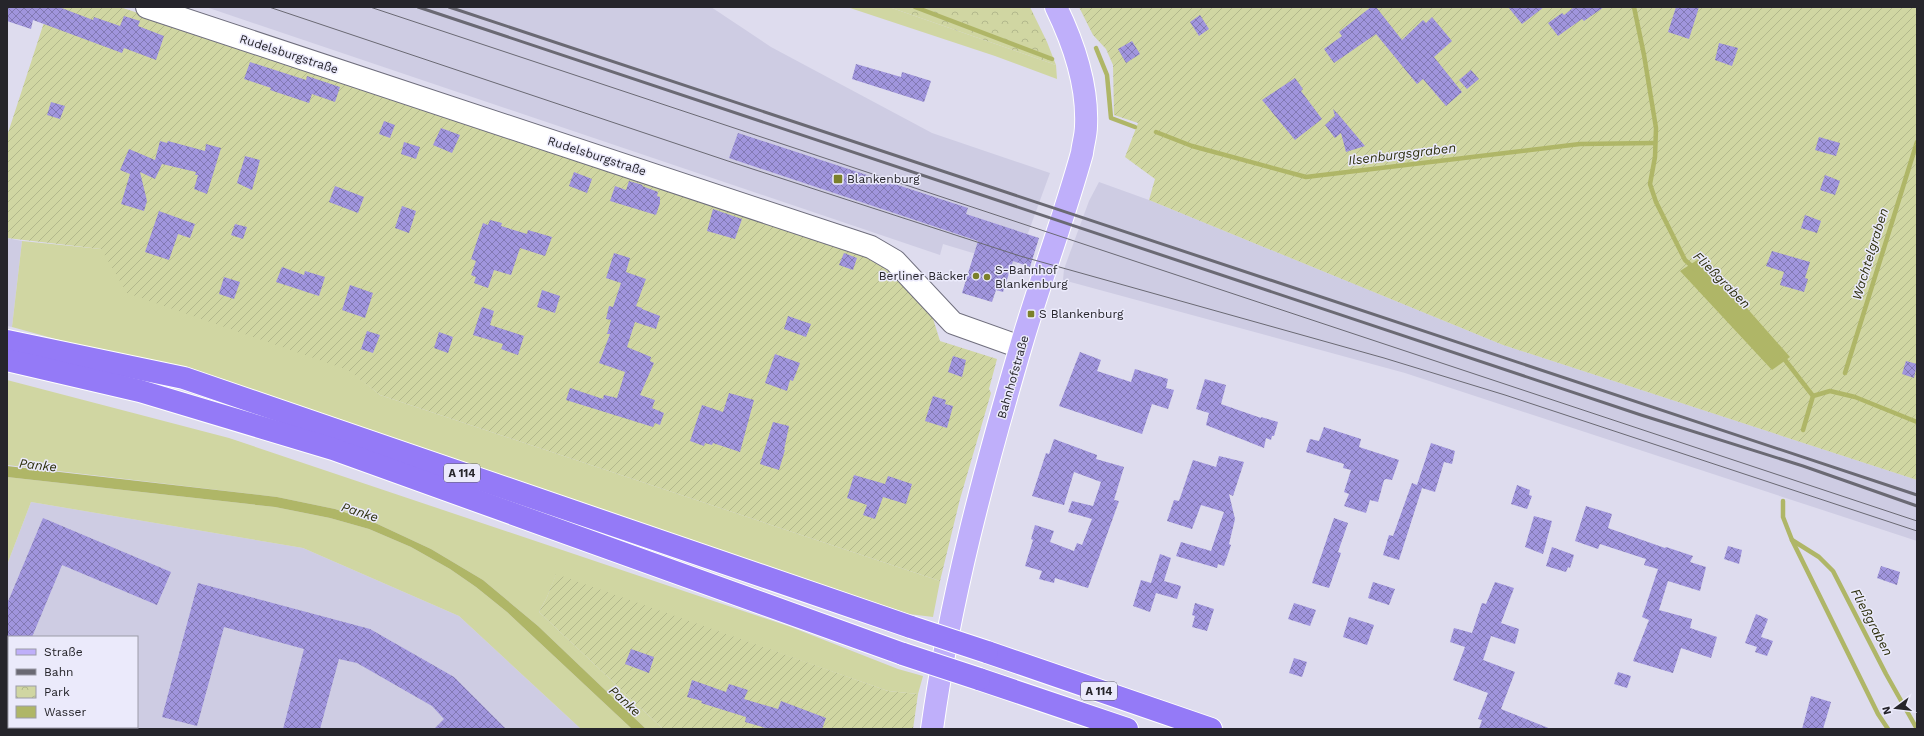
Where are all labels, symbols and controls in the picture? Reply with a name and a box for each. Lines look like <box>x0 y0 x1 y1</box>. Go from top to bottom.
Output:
street label: Rudelsburgstraße <box>238 31 340 77</box>
street label: Rudelsburgstraße <box>546 133 648 179</box>
water label: Ilsenburgsgraben <box>1347 140 1457 168</box>
place label: Blankenburg <box>847 172 920 186</box>
marker: Blankenburg <box>832 173 844 185</box>
water label: Wachtelgraben <box>1849 206 1891 302</box>
water label: Fließgraben <box>1690 248 1754 312</box>
place label: S-Bahnhof Blankenburg <box>995 263 1068 291</box>
place label: Berliner Bäcker <box>879 269 968 283</box>
marker: Berliner Bäcker <box>971 271 981 281</box>
marker: S-Bahnhof Blankenburg <box>982 272 992 282</box>
place label: S Blankenburg <box>1039 307 1124 321</box>
marker: S Blankenburg <box>1026 309 1036 319</box>
street label: Bahnhofstraße <box>994 334 1032 420</box>
water label: Panke <box>18 456 58 474</box>
road number: A 114 <box>444 464 480 482</box>
water label: Panke <box>340 499 380 525</box>
water label: Fließgraben <box>1848 586 1896 658</box>
legend <box>8 636 138 728</box>
text: Straße <box>44 645 83 659</box>
text: Bahn <box>44 665 73 679</box>
road number: A 114 <box>1081 682 1117 700</box>
water label: Panke <box>606 683 644 719</box>
text: Park <box>44 685 70 699</box>
north arrow <box>1876 688 1916 728</box>
text: Wasser <box>44 705 86 719</box>
text: N <box>1879 705 1894 716</box>

